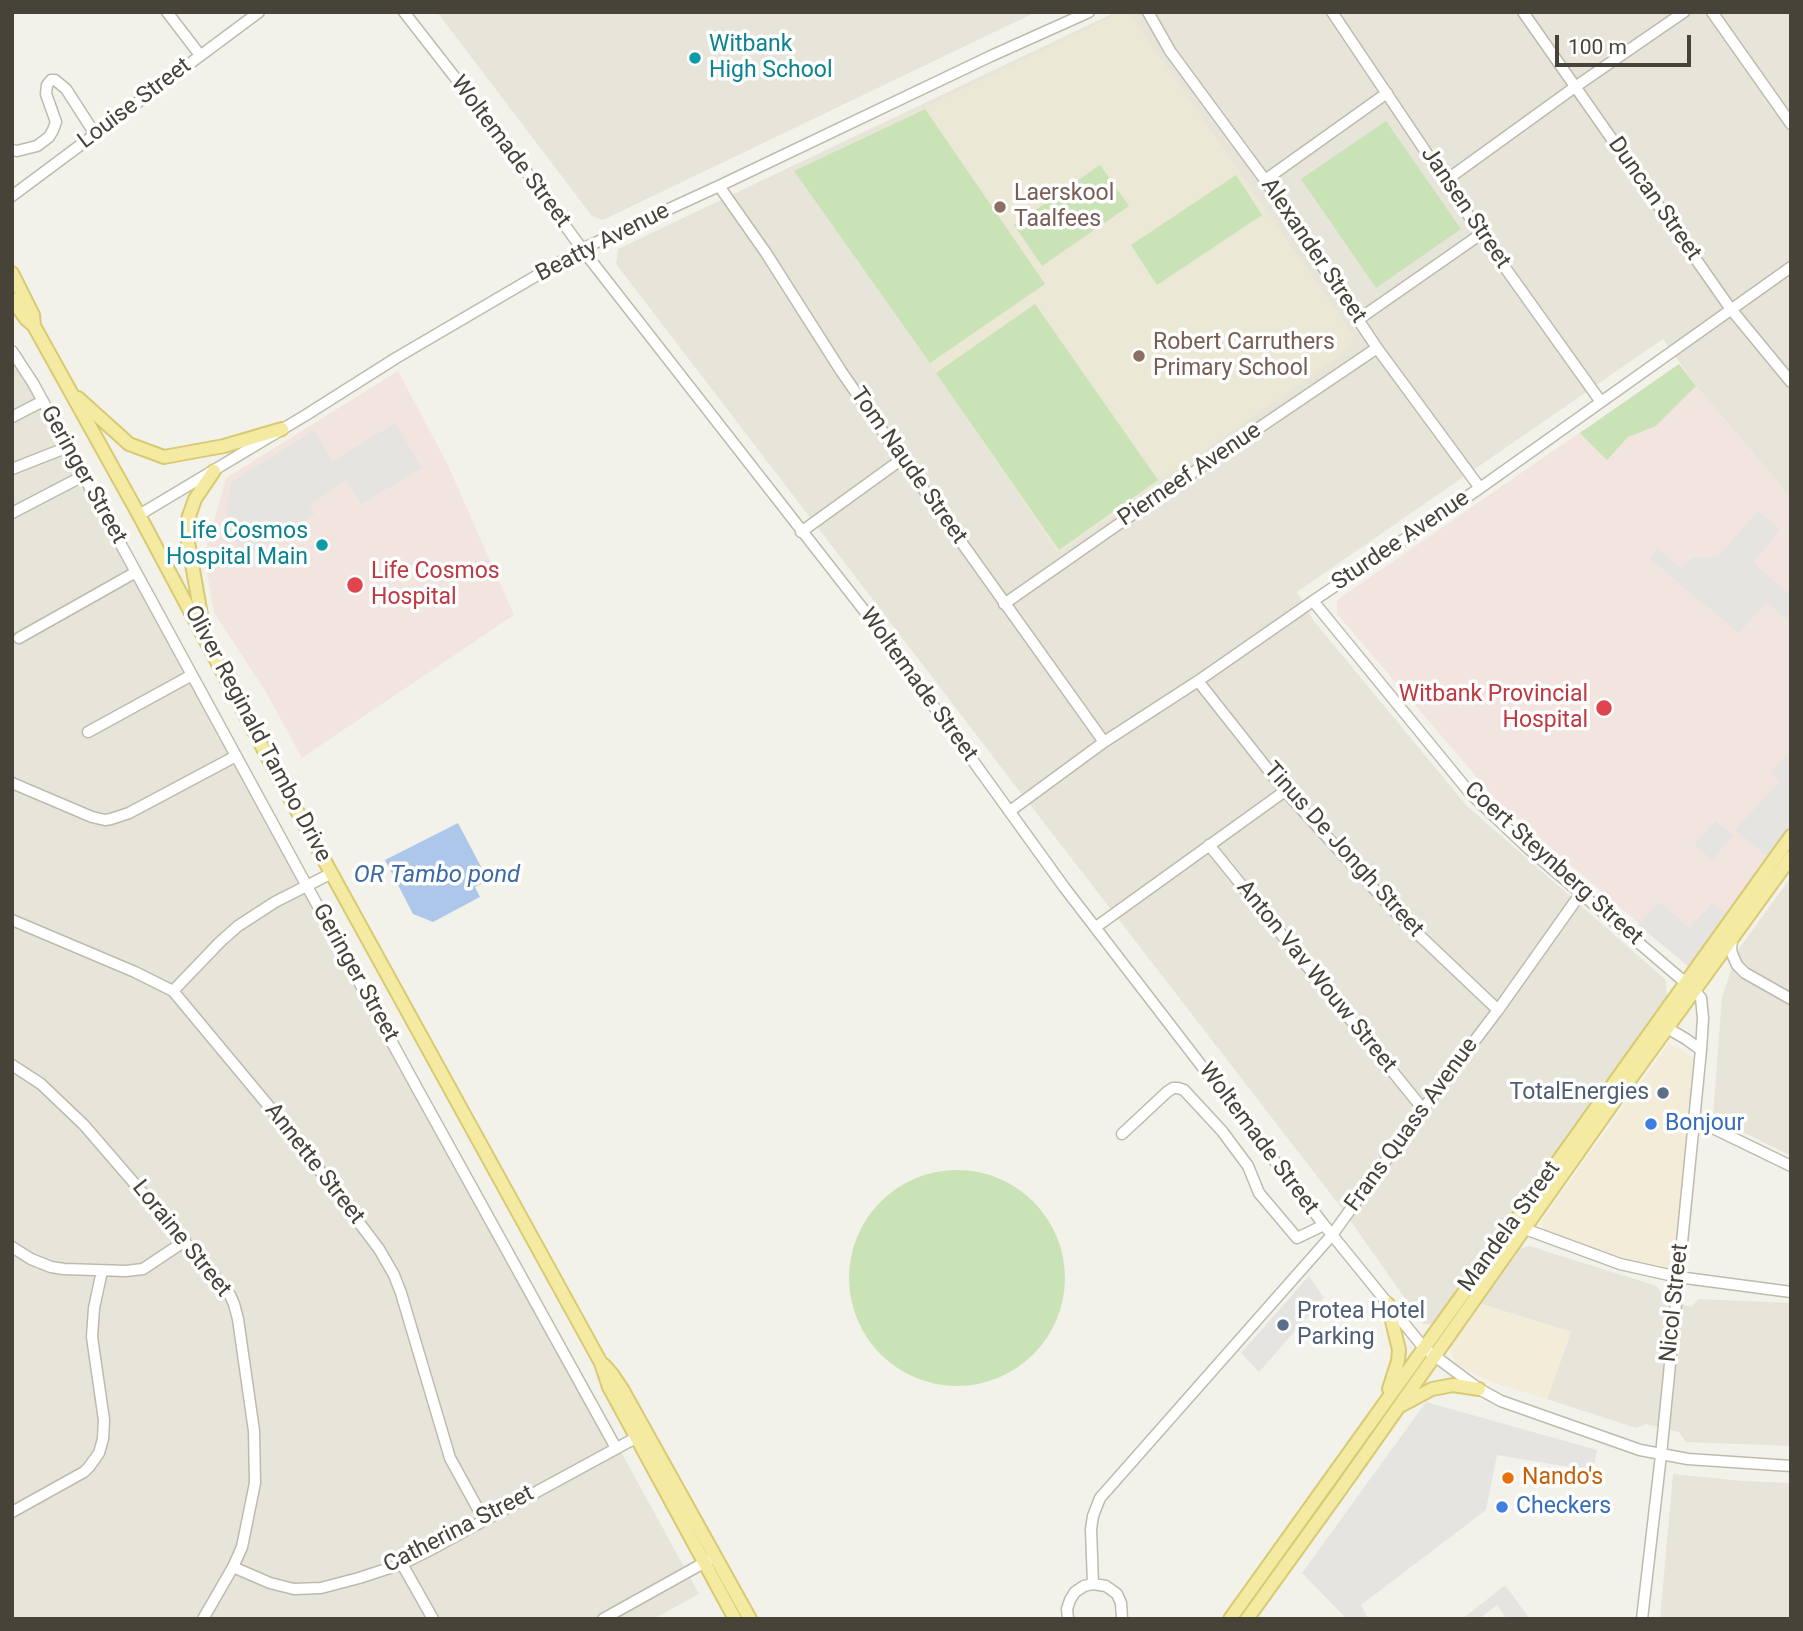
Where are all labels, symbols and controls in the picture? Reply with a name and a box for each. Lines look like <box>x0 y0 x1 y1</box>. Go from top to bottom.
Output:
scale bar <box>1558 21 1694 65</box>
place label: Witbank High School <box>709 31 832 85</box>
text: 100 m <box>1568 35 1627 59</box>
marker: Witbank High School <box>687 50 703 66</box>
street label: Louise Street <box>73 53 197 155</box>
street label: Woltemade Street <box>444 71 576 233</box>
street label: Duncan Street <box>1601 132 1707 266</box>
street label: Jansen Street <box>1414 142 1516 274</box>
street label: Alexander Street <box>1254 173 1372 329</box>
place label: Laerskool Taalfees <box>1014 180 1114 234</box>
street label: Beatty Avenue <box>532 198 674 288</box>
marker: Laerskool Taalfees <box>992 199 1008 215</box>
place label: Robert Carruthers Primary School <box>1153 329 1335 383</box>
marker: Robert Carruthers Primary School <box>1131 348 1147 364</box>
street label: Tom Naude Street <box>844 382 972 550</box>
street label: Geringer Street <box>34 401 132 549</box>
street label: Pierneef Avenue <box>1113 417 1267 533</box>
street label: Sturdee Avenue <box>1327 485 1475 597</box>
place label: Life Cosmos Hospital Main <box>166 518 308 572</box>
marker: Life Cosmos Hospital Main <box>314 537 330 553</box>
place label: Life Cosmos Hospital <box>371 558 500 612</box>
marker: Life Cosmos Hospital <box>345 575 365 595</box>
street label: Oliver Reginald Tambo Drive <box>178 601 336 867</box>
street label: Woltemade Street <box>853 603 983 767</box>
place label: Witbank Provincial Hospital <box>1399 681 1588 735</box>
marker: Witbank Provincial Hospital <box>1594 698 1614 718</box>
street label: Tinus De Jongh Street <box>1257 757 1429 943</box>
street label: Coert Steynberg Street <box>1458 777 1648 951</box>
water label: OR Tambo pond <box>354 862 520 890</box>
street label: Anton Vav Wouw Street <box>1230 875 1402 1079</box>
street label: Geringer Street <box>306 899 404 1047</box>
street label: Frans Quass Avenue <box>1340 1033 1484 1217</box>
street label: Woltemade Street <box>1192 1058 1324 1220</box>
place label: TotalEnergies <box>1510 1079 1649 1107</box>
marker: TotalEnergies <box>1655 1085 1671 1101</box>
street label: Annette Street <box>258 1098 370 1230</box>
place label: Bonjour <box>1665 1110 1744 1138</box>
marker: Bonjour <box>1643 1116 1659 1132</box>
street label: Mandela Street <box>1453 1156 1567 1298</box>
street label: Loraine Street <box>126 1175 236 1303</box>
street label: Nicol Street <box>1655 1242 1695 1364</box>
place label: Protea Hotel Parking <box>1297 1298 1425 1352</box>
marker: Protea Hotel Parking <box>1275 1317 1291 1333</box>
place label: Nando's <box>1522 1464 1603 1492</box>
marker: Nando's <box>1500 1470 1516 1486</box>
street label: Catherina Street <box>379 1480 539 1580</box>
place label: Checkers <box>1516 1493 1611 1521</box>
marker: Checkers <box>1494 1499 1510 1515</box>

